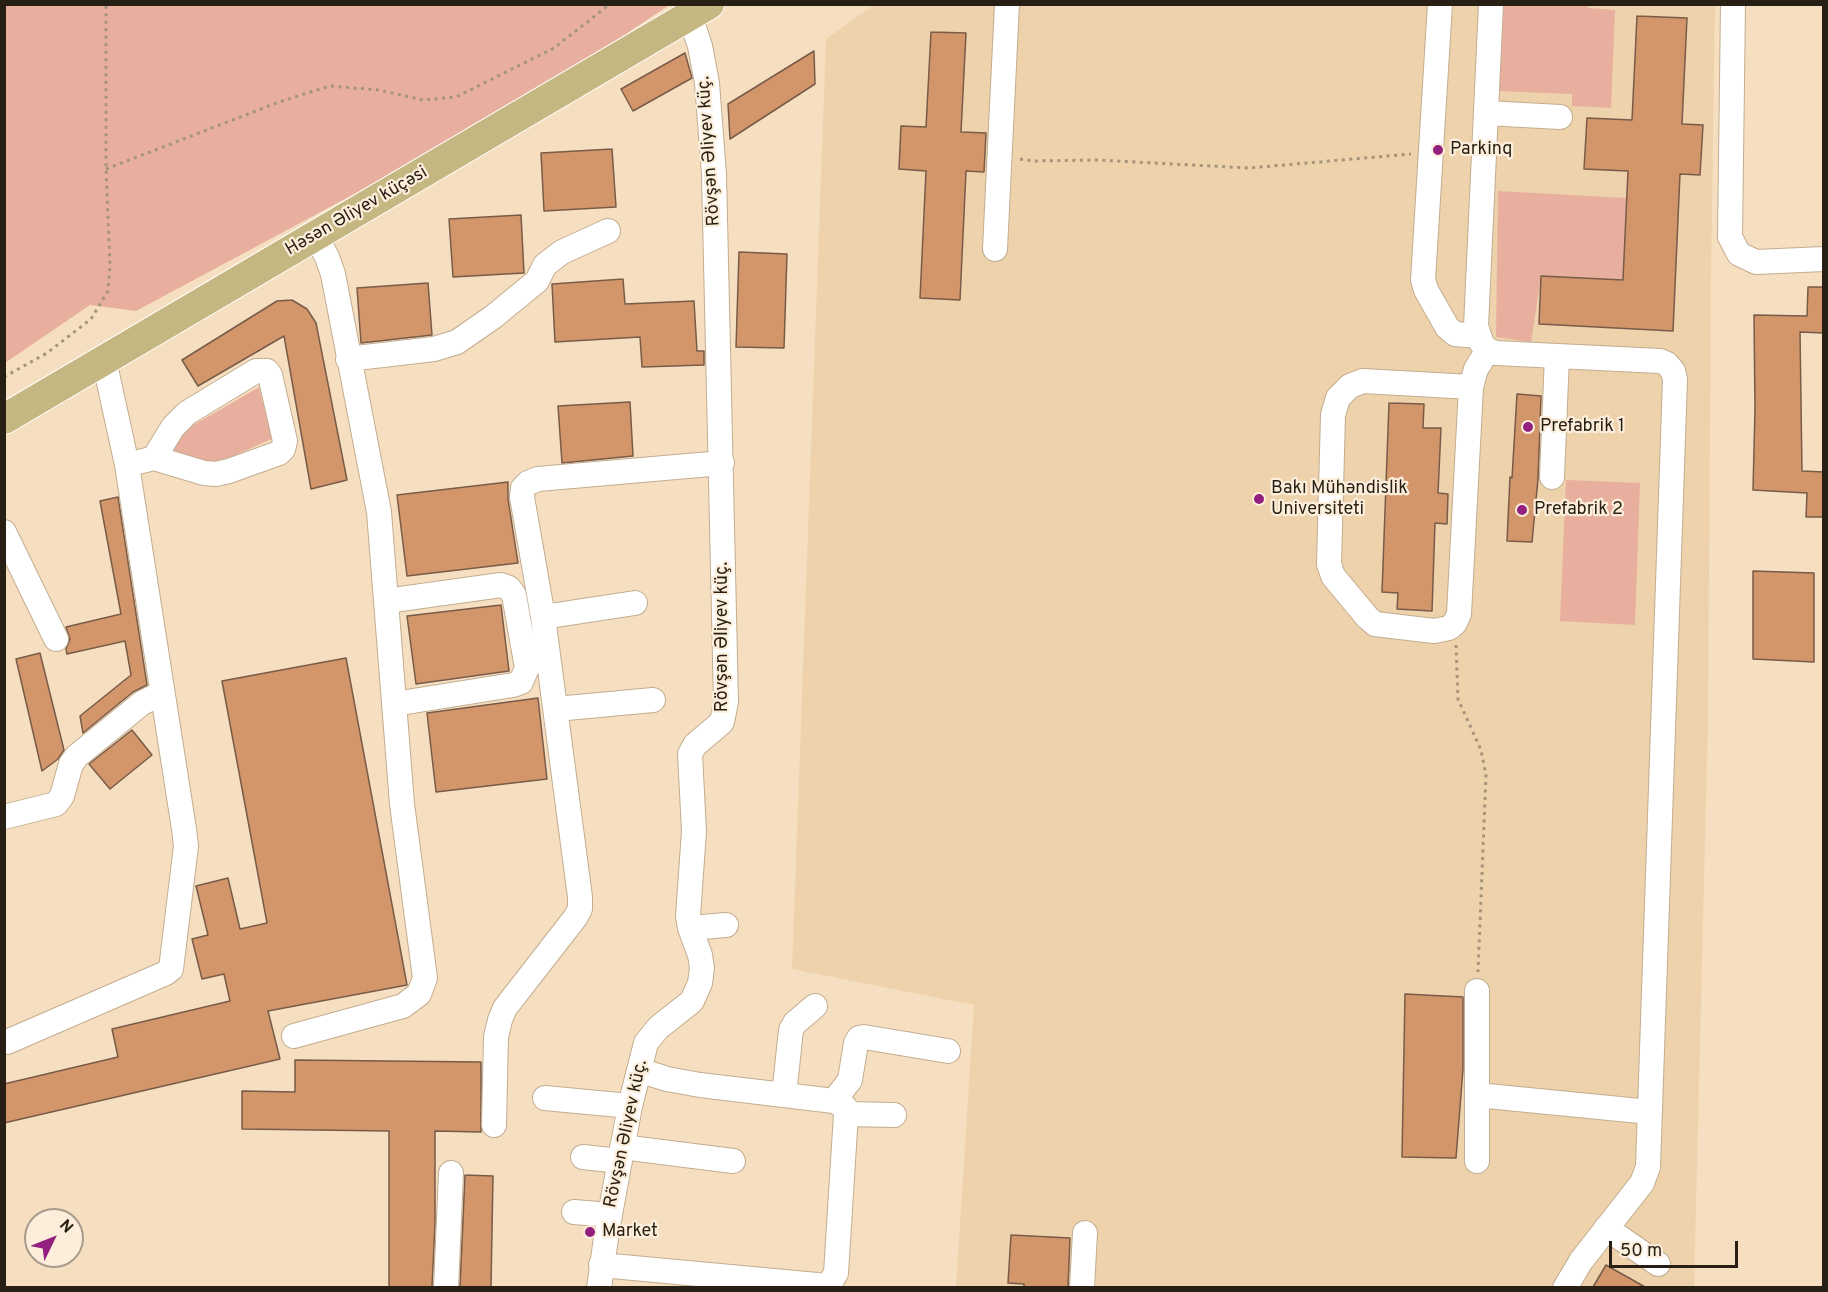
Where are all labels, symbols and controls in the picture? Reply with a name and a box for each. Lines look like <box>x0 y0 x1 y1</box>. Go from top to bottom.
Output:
street label: Rövşən Əliyev küç. <box>694 75 726 227</box>
place label: Parkinq <box>1450 139 1512 161</box>
marker: Parkinq <box>1431 143 1445 157</box>
street label: Həsən Əliyev küçəsi <box>282 163 432 261</box>
place label: Prefabrik 1 <box>1540 416 1625 438</box>
marker: Prefabrik 1 <box>1521 420 1535 434</box>
place label: Bakı Mühəndislik Universiteti <box>1271 478 1408 520</box>
marker: Bakı Mühəndislik Universiteti <box>1252 492 1266 506</box>
place label: Prefabrik 2 <box>1534 499 1623 521</box>
marker: Prefabrik 2 <box>1515 503 1529 517</box>
street label: Rövşən Əliyev küç. <box>712 562 734 712</box>
street label: Rövşən Əliyev küç. <box>601 1058 653 1210</box>
north arrow <box>24 1208 84 1268</box>
text: N <box>54 1216 77 1238</box>
place label: Market <box>602 1221 658 1243</box>
marker: Market <box>583 1225 597 1239</box>
scale bar <box>1612 1229 1741 1267</box>
text: 50 m <box>1620 1240 1662 1263</box>

